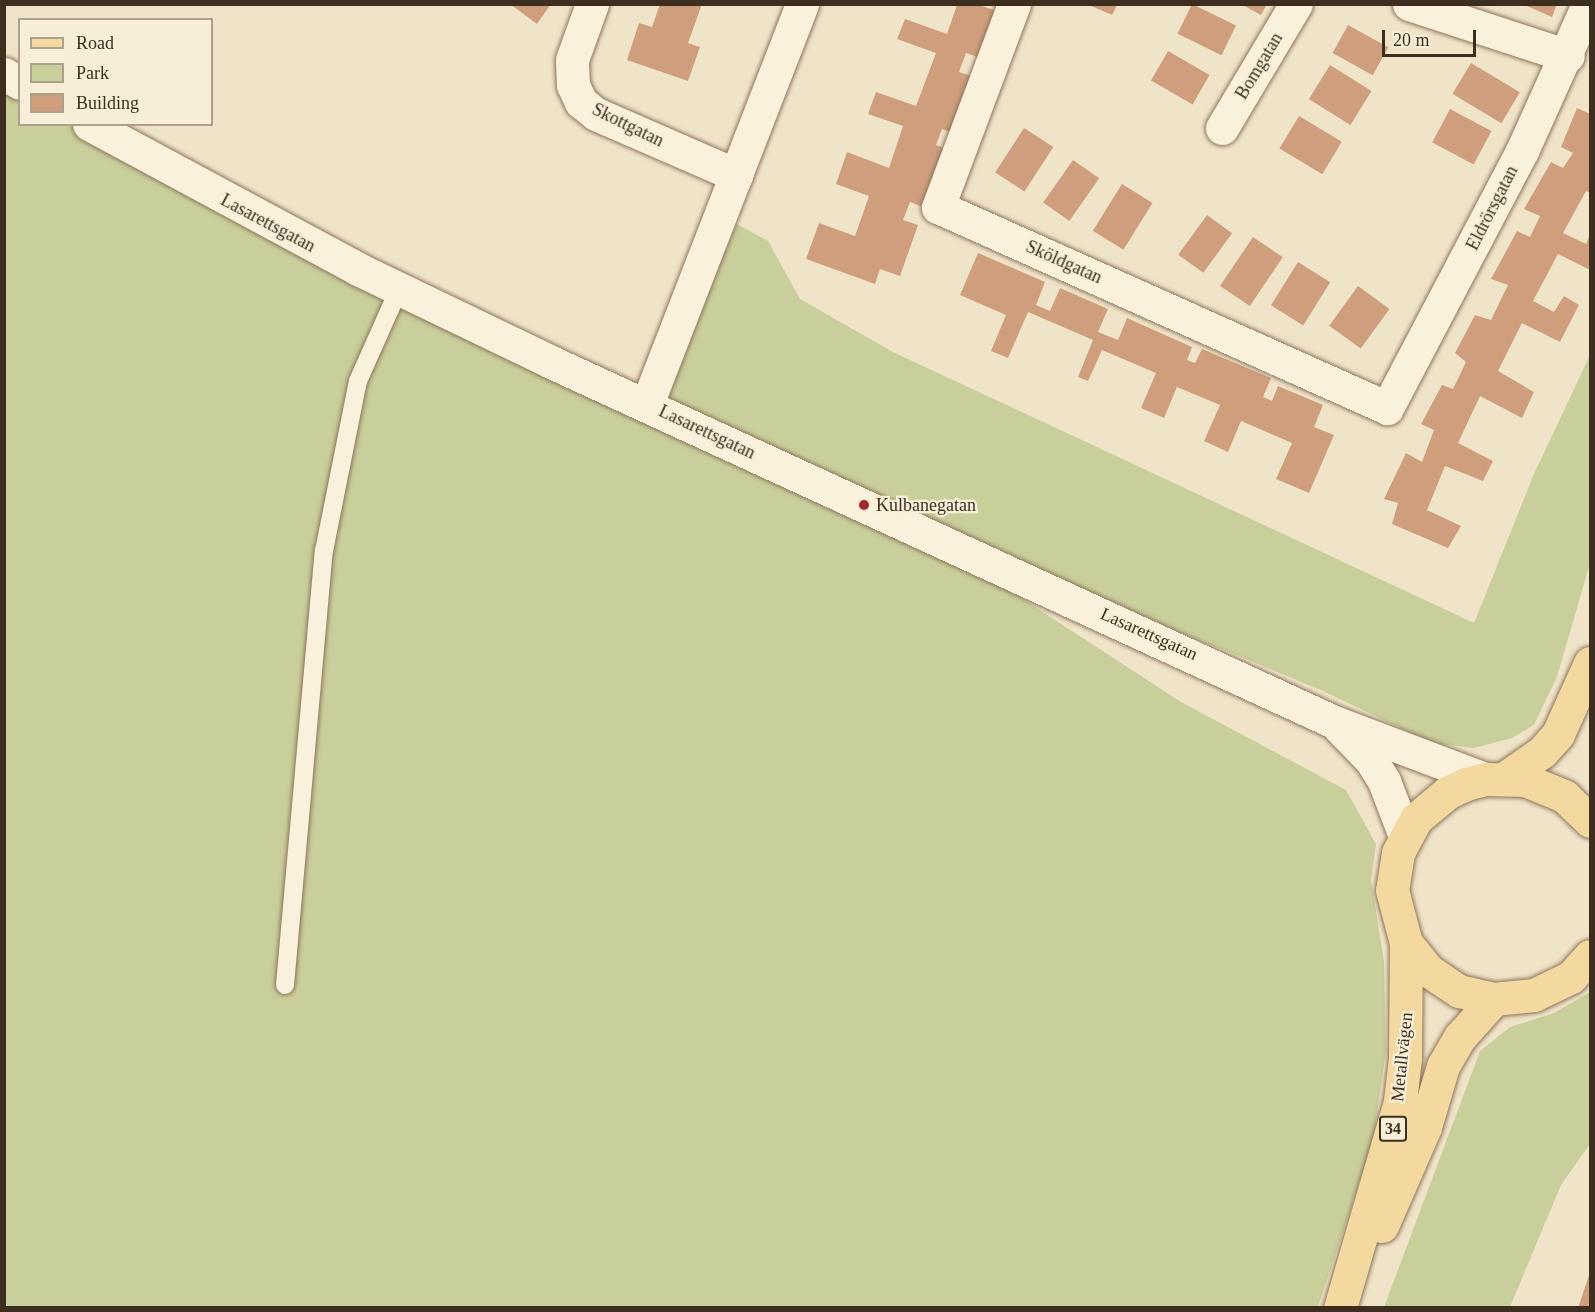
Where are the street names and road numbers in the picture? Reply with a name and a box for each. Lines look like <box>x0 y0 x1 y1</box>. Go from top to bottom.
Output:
street label: Bomgatan <box>1231 29 1287 103</box>
street label: Skottgatan <box>589 98 667 152</box>
street label: Eldrörsgatan <box>1462 162 1522 254</box>
street label: Lasarettsgatan <box>217 189 319 257</box>
street label: Sköldgatan <box>1023 236 1105 288</box>
street label: Lasarettsgatan <box>655 400 759 464</box>
street label: Lasarettsgatan <box>1097 603 1201 665</box>
street label: Metallvägen <box>1387 1011 1417 1103</box>
road number: 34 <box>1378 1116 1408 1142</box>

